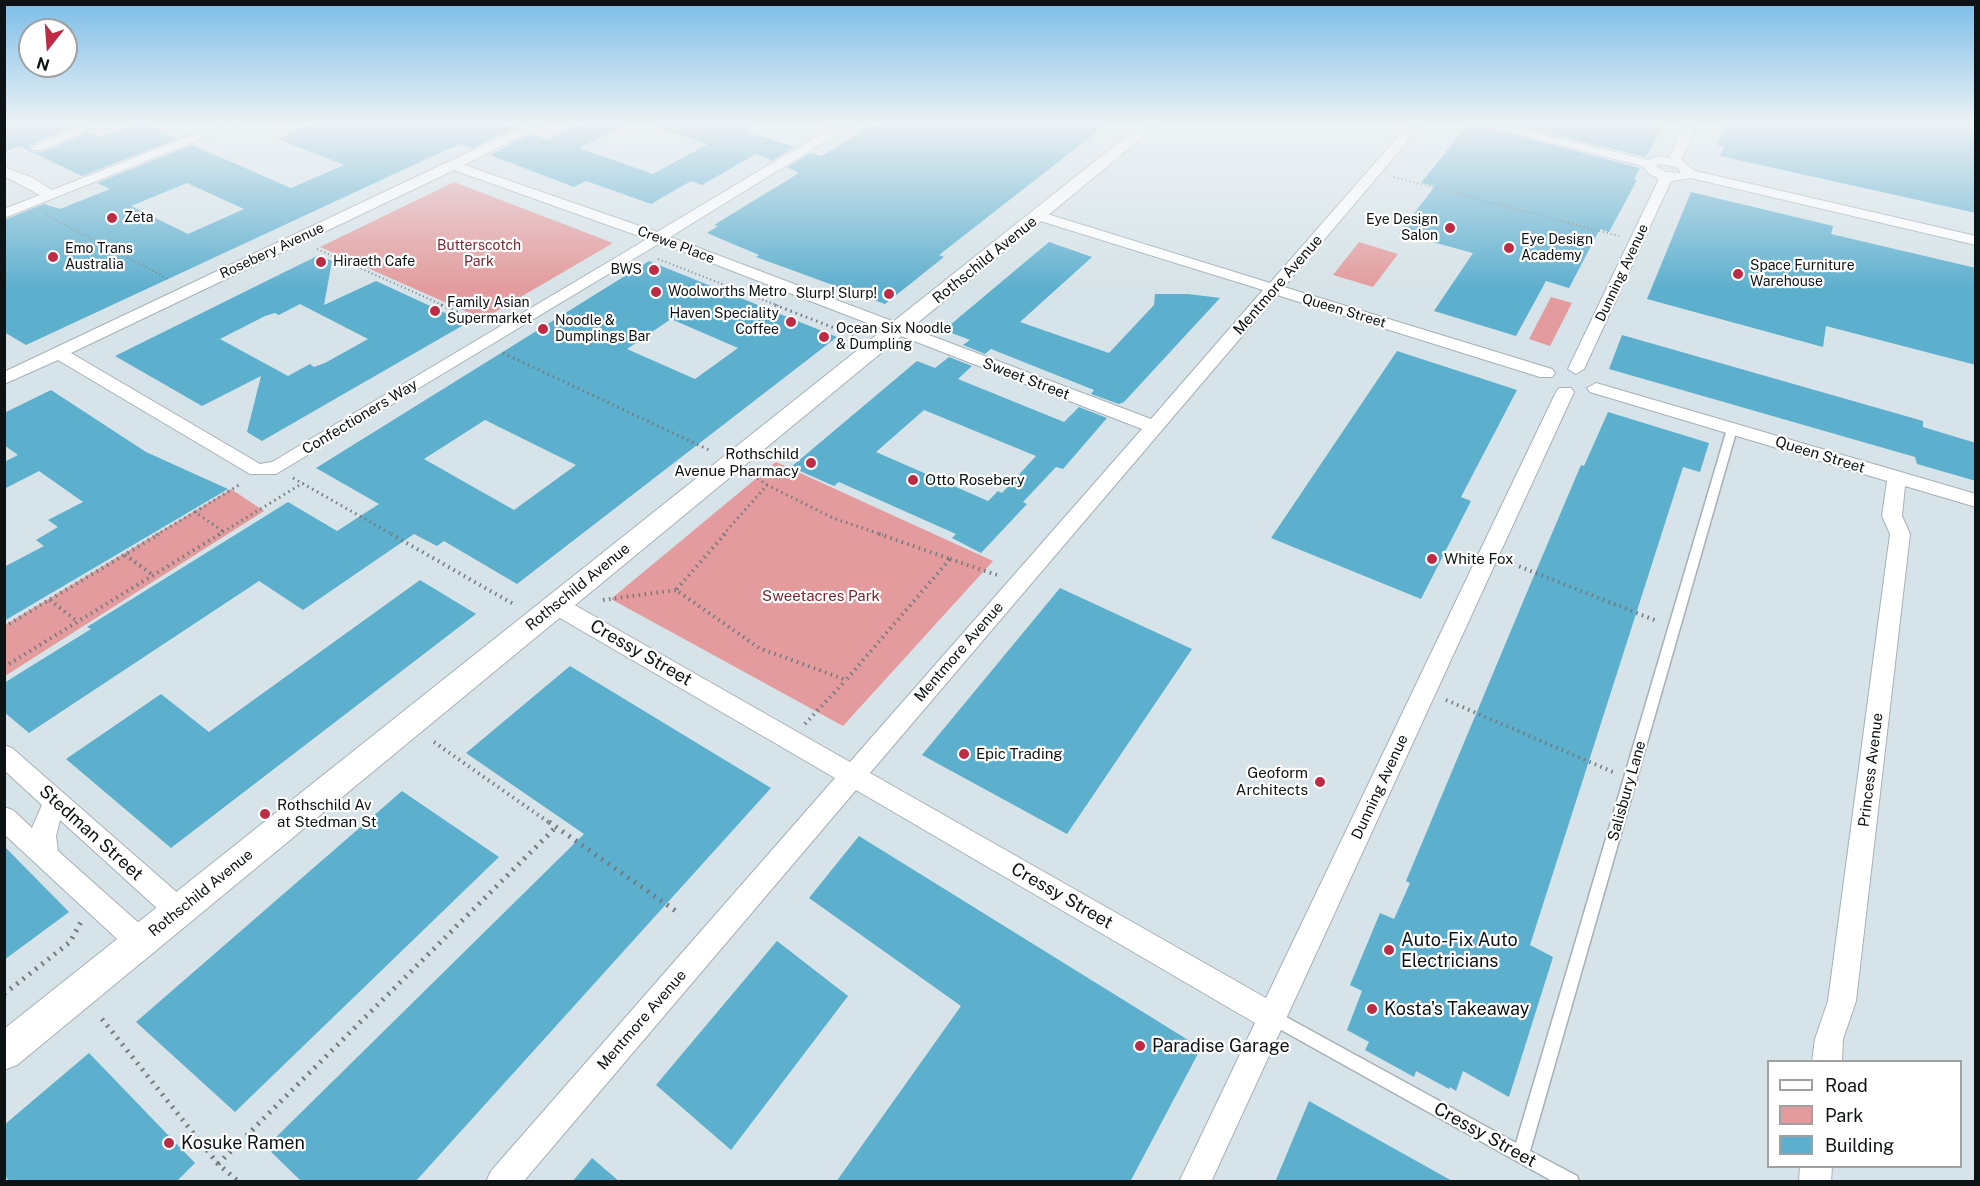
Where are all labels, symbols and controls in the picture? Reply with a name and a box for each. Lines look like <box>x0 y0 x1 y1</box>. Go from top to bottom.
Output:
north arrow <box>18 18 78 78</box>
text: N <box>34 53 52 75</box>
place label: Zeta <box>124 210 153 226</box>
marker: Zeta <box>105 211 119 225</box>
street label: Rothschild Avenue <box>929 212 1041 308</box>
place label: Eye Design Salon <box>1366 212 1438 244</box>
street label: Rosebery Avenue <box>217 220 327 282</box>
marker: Eye Design Salon <box>1443 221 1457 235</box>
street label: Dunning Avenue <box>1592 221 1652 325</box>
street label: Crewe Place <box>635 223 717 267</box>
street label: Mentmore Avenue <box>1230 231 1326 339</box>
place label: Eye Design Academy <box>1521 232 1593 264</box>
park label: Butterscotch Park <box>437 238 521 270</box>
place label: Emo Trans Australia <box>65 241 133 274</box>
marker: Eye Design Academy <box>1502 241 1516 255</box>
marker: Emo Trans Australia <box>46 250 60 264</box>
place label: Hiraeth Cafe <box>333 254 415 270</box>
marker: Hiraeth Cafe <box>314 255 328 269</box>
place label: Space Furniture Warehouse <box>1750 258 1855 290</box>
place label: BWS <box>610 262 642 278</box>
marker: BWS <box>647 263 661 277</box>
marker: Space Furniture Warehouse <box>1731 267 1745 281</box>
place label: Woolworths Metro <box>668 284 787 300</box>
marker: Woolworths Metro <box>649 285 663 299</box>
place label: Slurp! Slurp! <box>796 286 877 302</box>
marker: Slurp! Slurp! <box>882 287 896 301</box>
street label: Queen Street <box>1300 290 1388 332</box>
place label: Family Asian Supermarket <box>447 295 532 328</box>
marker: Family Asian Supermarket <box>428 304 442 318</box>
place label: Haven Speciality Coffee <box>670 306 779 338</box>
place label: Noodle & Dumplings Bar <box>555 313 651 346</box>
marker: Haven Speciality Coffee <box>784 315 798 329</box>
place label: Ocean Six Noodle & Dumpling <box>836 321 952 354</box>
marker: Noodle & Dumplings Bar <box>536 322 550 336</box>
marker: Ocean Six Noodle & Dumpling <box>817 330 831 344</box>
street label: Sweet Street <box>980 354 1072 404</box>
street label: Confectioners Way <box>299 375 421 459</box>
street label: Queen Street <box>1773 433 1867 477</box>
place label: Rothschild Avenue Pharmacy <box>674 445 799 480</box>
marker: Rothschild Avenue Pharmacy <box>804 456 818 470</box>
place label: Otto Rosebery <box>925 471 1025 489</box>
marker: Otto Rosebery <box>906 473 920 487</box>
street label: Rothschild Avenue <box>522 539 634 635</box>
place label: White Fox <box>1444 550 1514 568</box>
marker: White Fox <box>1425 552 1439 566</box>
park label: Sweetacres Park <box>762 587 880 605</box>
street label: Mentmore Avenue <box>911 598 1007 706</box>
street label: Cressy Street <box>586 615 696 691</box>
street label: Princess Avenue <box>1855 712 1887 828</box>
street label: Dunning Avenue <box>1348 732 1412 842</box>
street label: Salisbury Lane <box>1604 739 1650 843</box>
place label: Epic Trading <box>976 745 1063 763</box>
marker: Epic Trading <box>957 747 971 761</box>
place label: Geoform Architects <box>1236 764 1308 799</box>
marker: Geoform Architects <box>1313 775 1327 789</box>
street label: Stedman Street <box>35 781 147 885</box>
place label: Rothschild Av at Stedman St <box>277 796 377 831</box>
marker: Rothschild Av at Stedman St <box>258 807 272 821</box>
street label: Rothschild Avenue <box>145 845 257 941</box>
street label: Cressy Street <box>1007 858 1117 934</box>
place label: Auto-Fix Auto Electricians <box>1401 929 1518 972</box>
marker: Auto-Fix Auto Electricians <box>1382 943 1396 957</box>
street label: Mentmore Avenue <box>594 966 690 1074</box>
place label: Kosta's Takeaway <box>1384 998 1529 1020</box>
marker: Kosta's Takeaway <box>1365 1002 1379 1016</box>
place label: Paradise Garage <box>1152 1035 1290 1057</box>
marker: Paradise Garage <box>1133 1039 1147 1053</box>
legend <box>1767 1060 1962 1168</box>
text: Road <box>1825 1075 1868 1096</box>
street label: Cressy Street <box>1430 1098 1540 1172</box>
text: Park <box>1825 1105 1863 1126</box>
place label: Kosuke Ramen <box>181 1132 305 1154</box>
text: Building <box>1825 1135 1894 1156</box>
marker: Kosuke Ramen <box>162 1136 176 1150</box>

